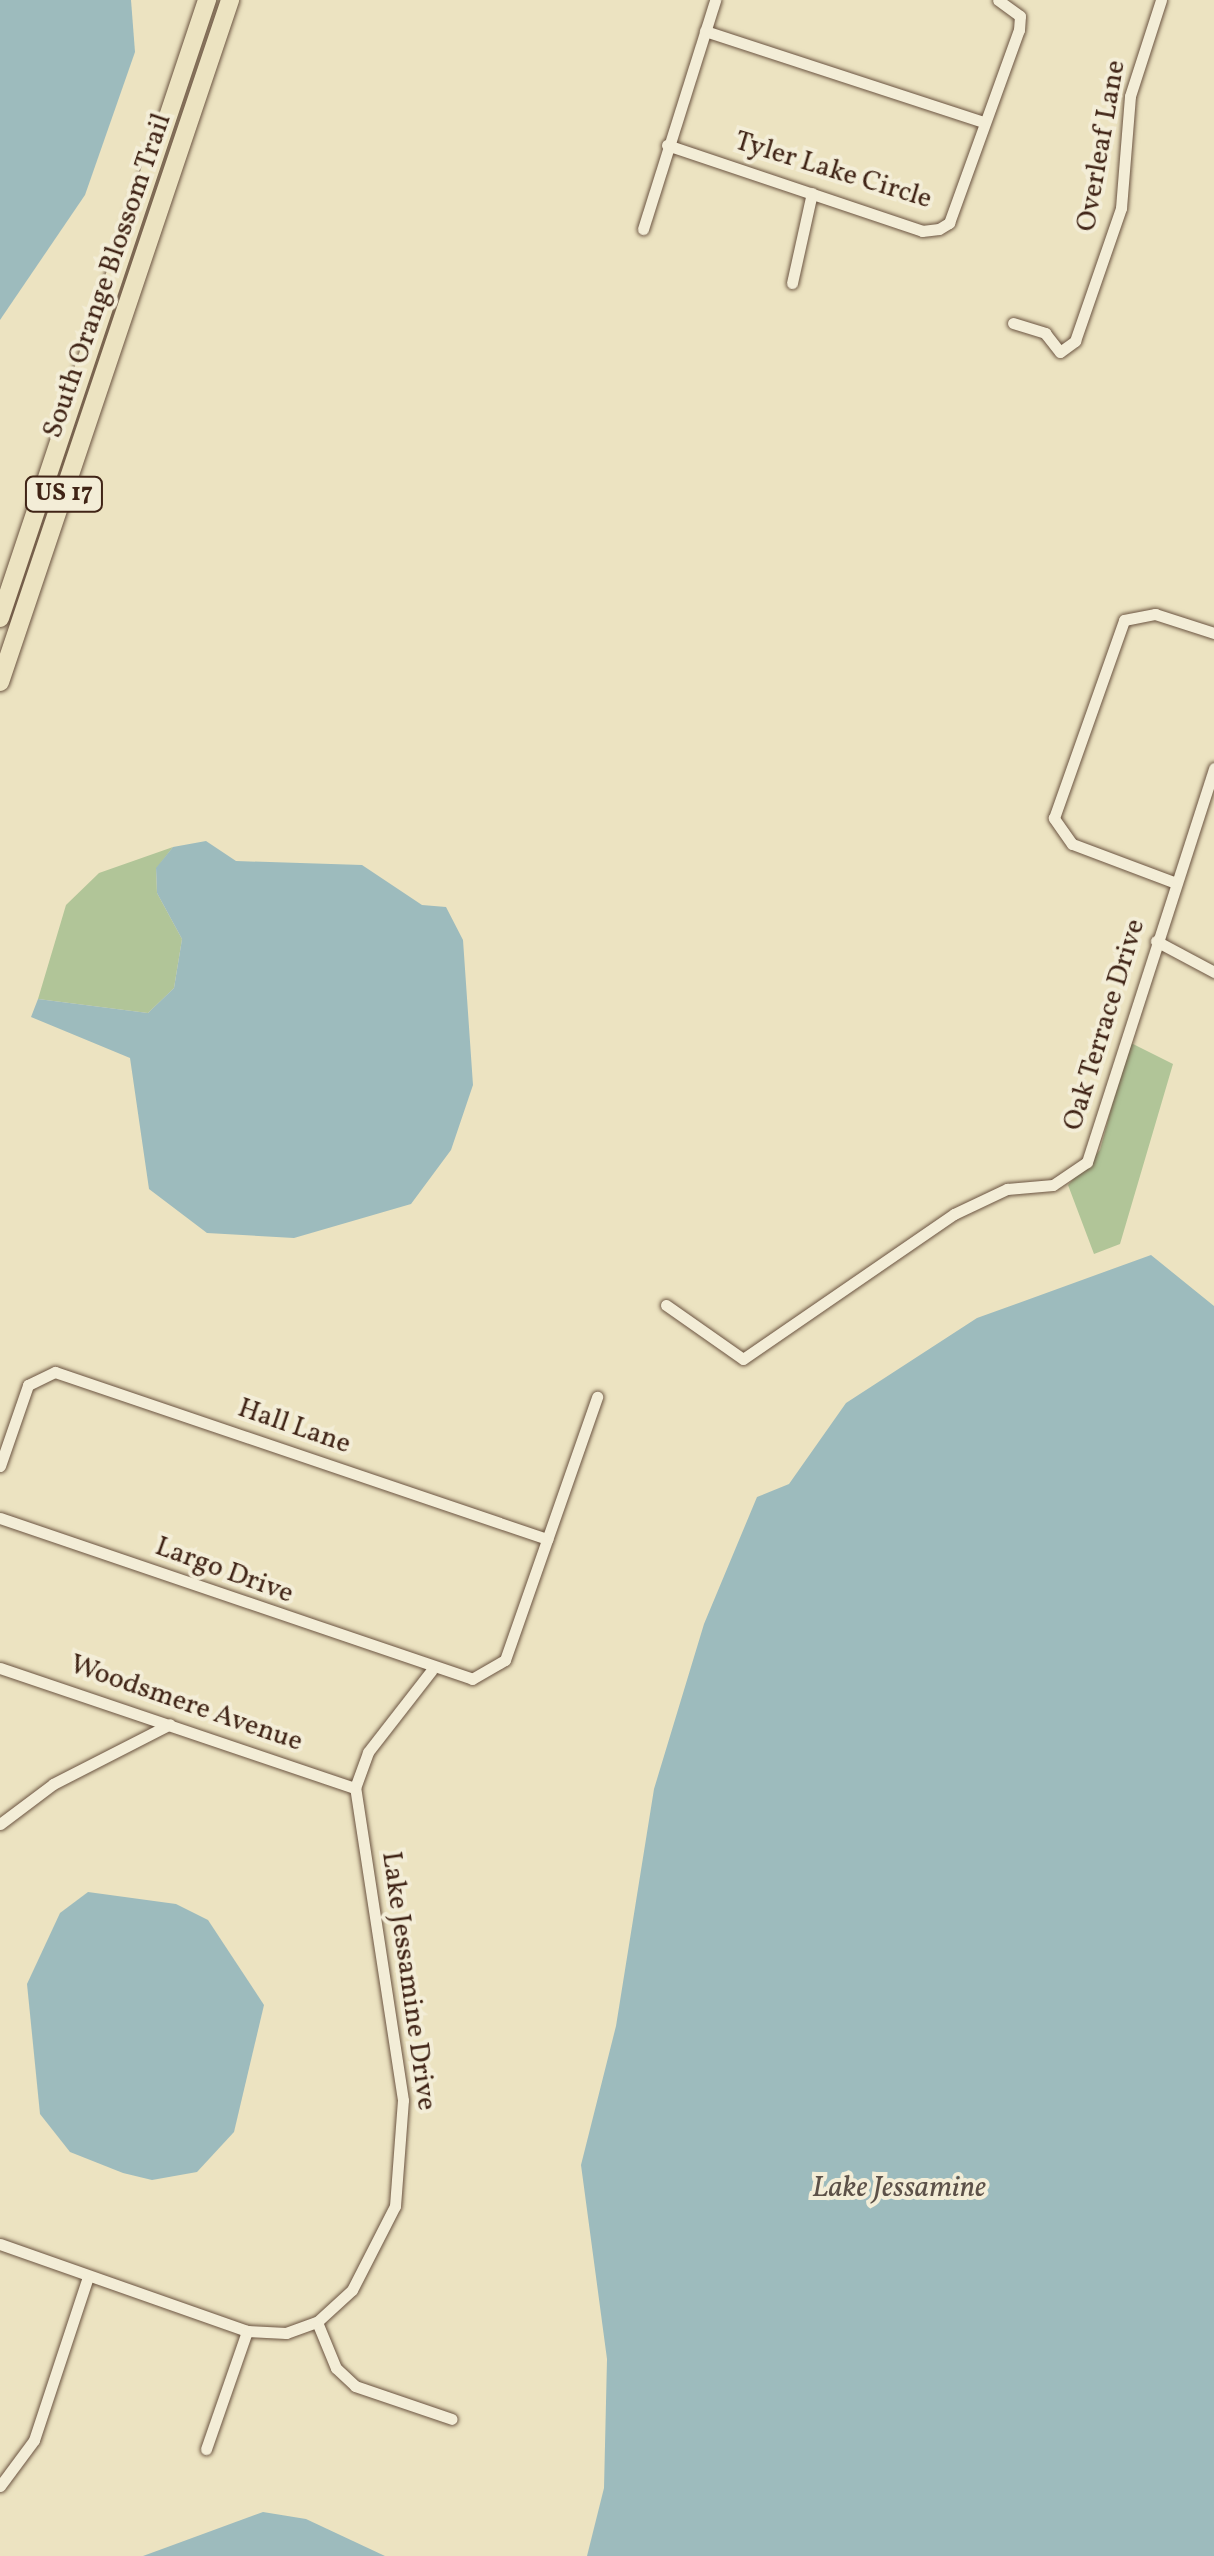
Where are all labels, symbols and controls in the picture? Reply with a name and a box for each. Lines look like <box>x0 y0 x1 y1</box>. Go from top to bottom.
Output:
street label: Overleaf Lane <box>1071 59 1133 233</box>
street label: South Orange Blossom Trail <box>36 109 180 443</box>
street label: Tyler Lake Circle <box>730 125 936 217</box>
road number: US 17 <box>24 474 104 514</box>
street label: Oak Terrace Drive <box>1057 915 1153 1135</box>
street label: Hall Lane <box>233 1392 355 1462</box>
street label: Largo Drive <box>150 1530 298 1612</box>
street label: Woodsmere Avenue <box>65 1648 307 1760</box>
street label: Lake Jessamine Drive <box>373 1849 443 2113</box>
water label: Lake Jessamine <box>812 2170 986 2206</box>

